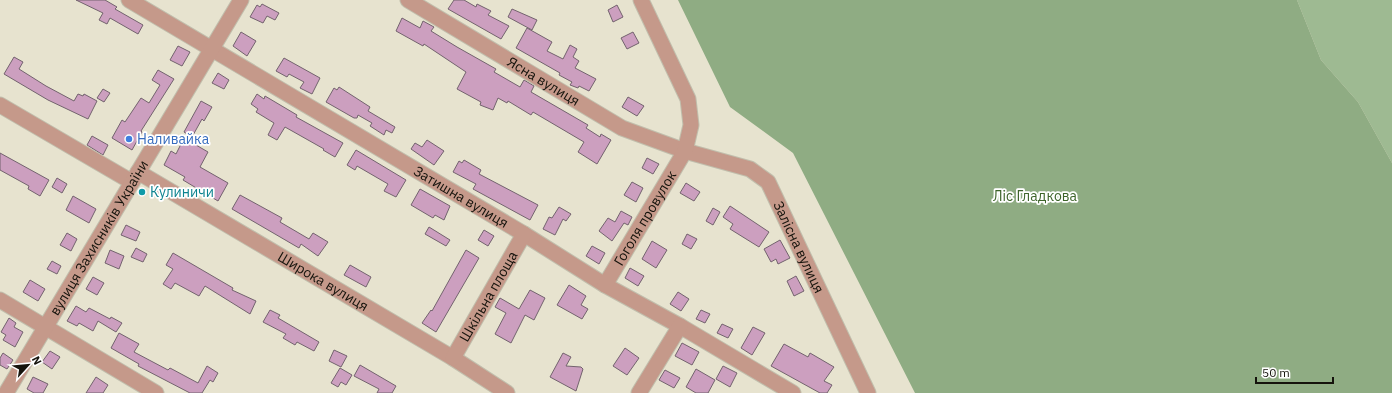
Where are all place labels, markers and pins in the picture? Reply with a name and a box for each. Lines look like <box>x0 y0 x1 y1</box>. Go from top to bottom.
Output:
place label: Наливайка <box>137 130 210 148</box>
marker: Наливайка <box>124 134 134 144</box>
place label: Кулиничи <box>150 183 214 201</box>
marker: Кулиничи <box>137 187 147 197</box>

